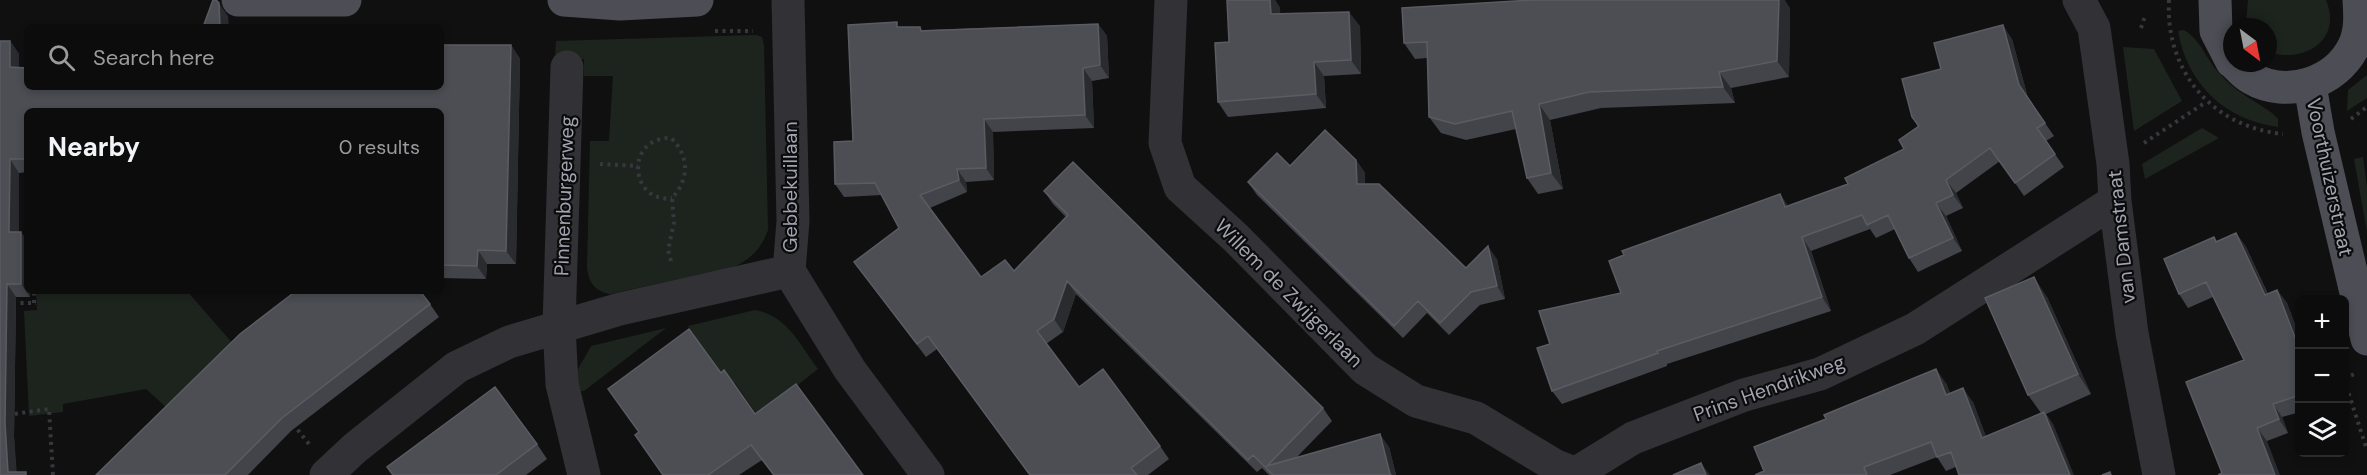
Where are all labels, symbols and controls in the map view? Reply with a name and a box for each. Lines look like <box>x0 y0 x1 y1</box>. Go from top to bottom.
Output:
north arrow <box>2223 18 2277 72</box>
search box <box>24 24 444 90</box>
icon: search <box>45 41 78 74</box>
text: Search here <box>93 43 214 72</box>
street label: Voorthuizerstraat <box>2301 96 2359 259</box>
street label: Pinnenburgerweg <box>548 115 580 277</box>
street label: Gebbekuillaan <box>777 121 803 253</box>
text: Nearby <box>48 130 140 164</box>
text: 0 results <box>339 134 420 160</box>
street label: van Damstraat <box>2101 169 2141 305</box>
street label: Willem de Zwijgerlaan <box>1209 213 1369 373</box>
map controls <box>2295 295 2349 457</box>
button: + <box>2295 295 2349 349</box>
street label: Prins Hendrikweg <box>1690 349 1848 427</box>
button: − <box>2295 349 2349 403</box>
button: layers <box>2295 403 2349 457</box>

